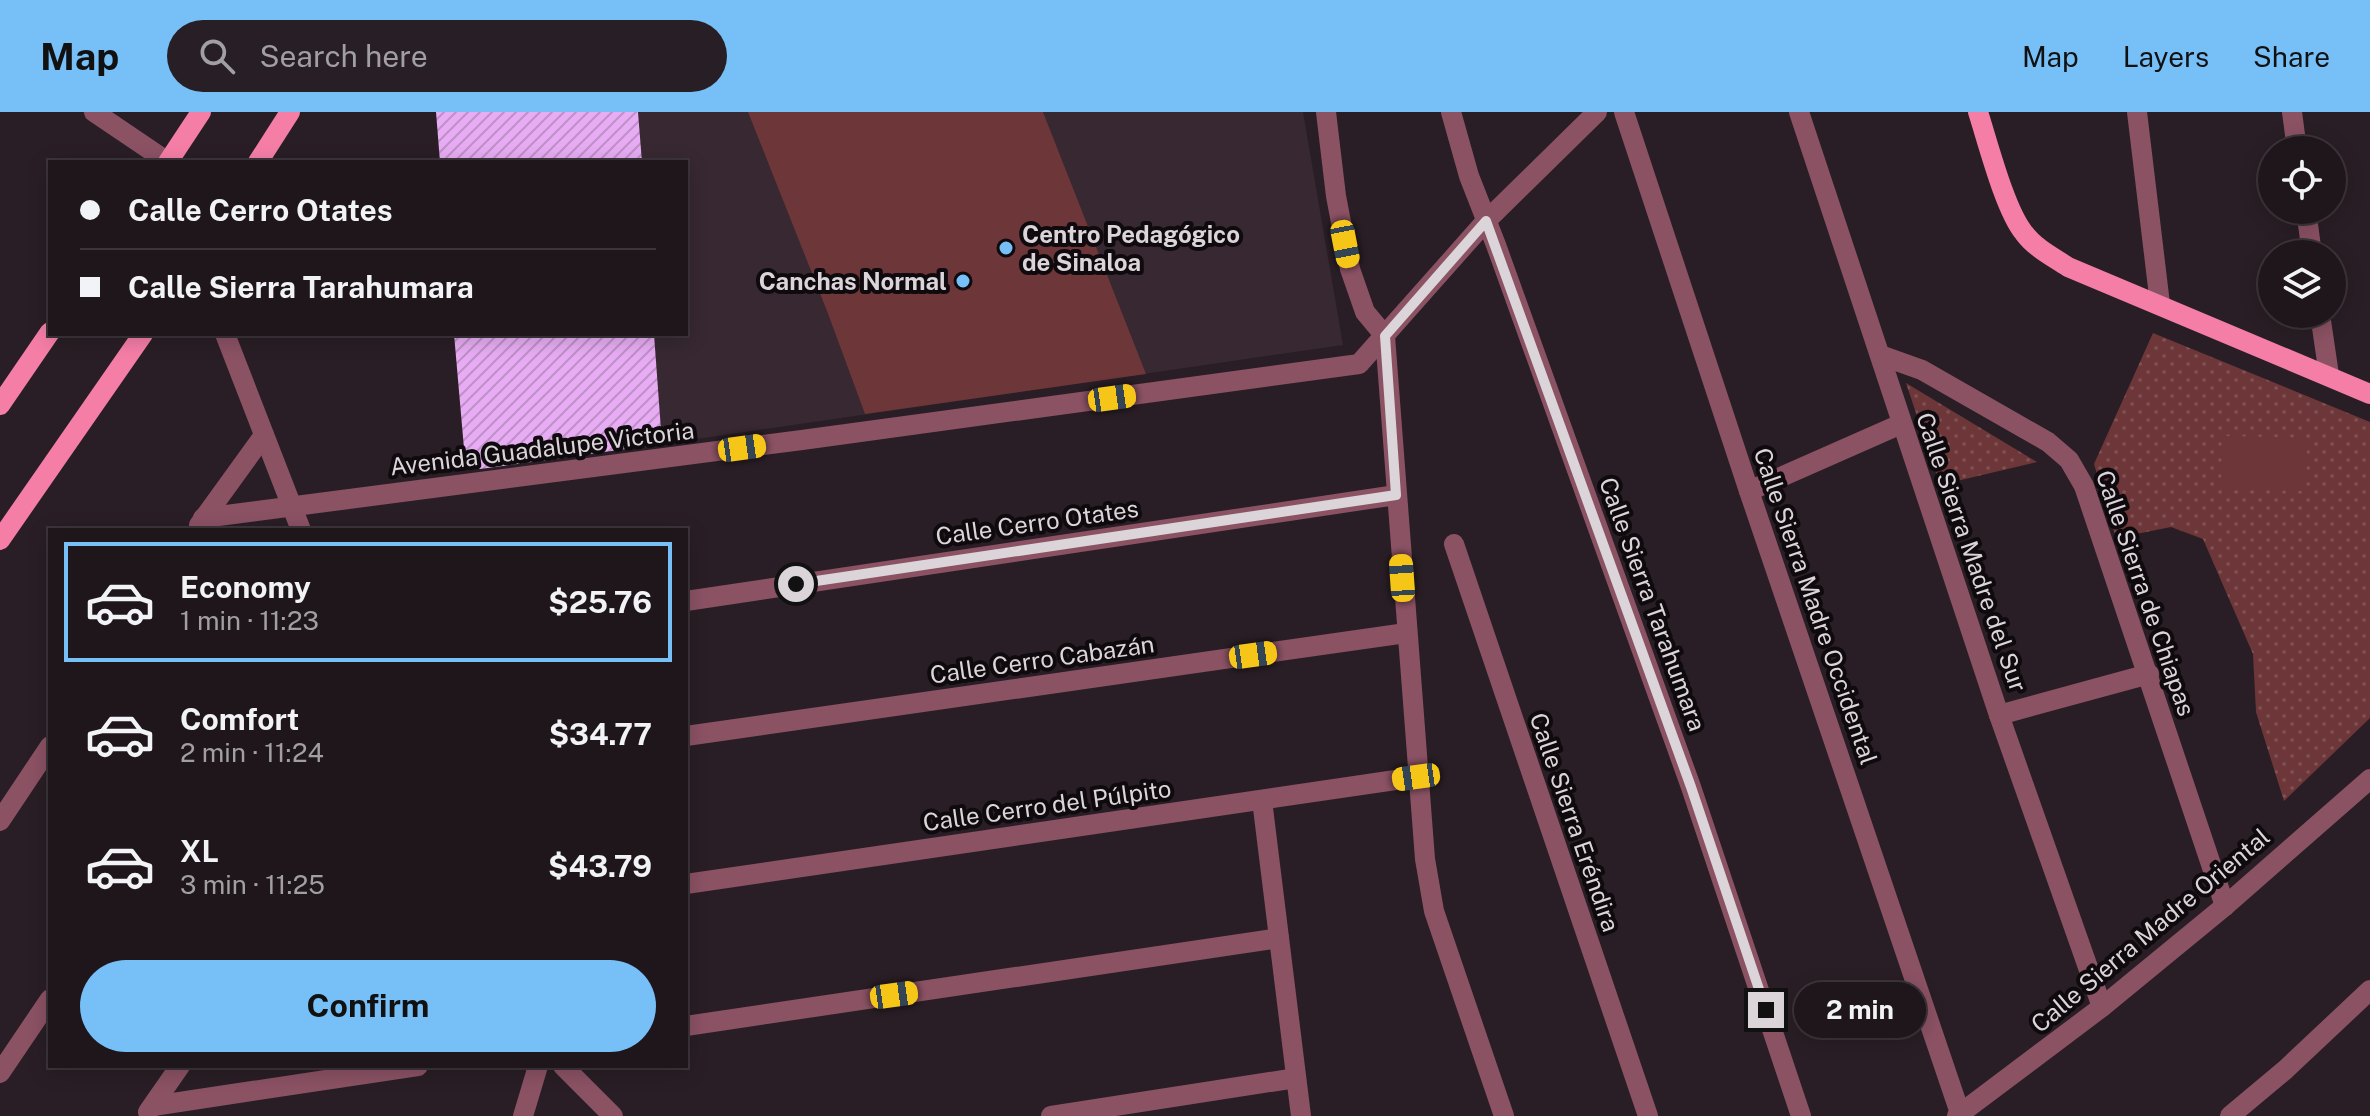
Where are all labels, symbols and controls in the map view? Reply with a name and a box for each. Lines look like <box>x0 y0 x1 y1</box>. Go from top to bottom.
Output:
search box <box>167 20 727 92</box>
text: Map <box>40 34 119 79</box>
icon: search <box>195 34 239 78</box>
text: Search here <box>259 38 428 74</box>
text: Map <box>2022 40 2079 73</box>
text: Layers <box>2123 40 2209 73</box>
text: Share <box>2253 40 2330 73</box>
map controls <box>2258 136 2346 328</box>
button: locate <box>2258 136 2346 224</box>
text: Calle Cerro Otates <box>128 192 393 228</box>
car <box>1329 218 1361 270</box>
place label: Centro Pedagógico de Sinaloa <box>1022 220 1240 276</box>
marker: Centro Pedagógico de Sinaloa <box>997 239 1015 257</box>
button: layers <box>2258 240 2346 328</box>
place label: Canchas Normal <box>759 267 947 295</box>
text: Calle Sierra Tarahumara <box>128 269 474 305</box>
marker: Canchas Normal <box>954 272 972 290</box>
car <box>1087 383 1137 413</box>
street label: Calle Sierra Madre del Sur <box>1911 409 2033 695</box>
street label: Avenida Guadalupe Victoria <box>388 415 696 481</box>
car <box>717 433 767 463</box>
street label: Calle Sierra Madre Occidental <box>1749 444 1883 768</box>
street label: Calle Sierra de Chiapas <box>2091 467 2201 719</box>
street label: Calle Sierra Tarahumara <box>1594 473 1712 735</box>
street label: Calle Cerro Otates <box>934 494 1140 550</box>
car <box>1388 553 1416 603</box>
icon: car <box>84 566 156 638</box>
route start <box>778 566 814 602</box>
text: Economy <box>180 569 311 605</box>
text: $25.76 <box>548 584 652 620</box>
text: 1 min · 11:23 <box>180 605 319 636</box>
street label: Calle Cerro Cabazán <box>928 629 1156 689</box>
car <box>1228 640 1278 670</box>
icon: car <box>84 698 156 770</box>
text: Comfort <box>180 701 299 737</box>
street label: Calle Sierra Eréndira <box>1524 709 1626 935</box>
text: $34.77 <box>549 716 652 752</box>
text: 2 min · 11:24 <box>180 737 324 768</box>
car <box>1391 762 1441 792</box>
street label: Calle Cerro del Púlpito <box>921 774 1173 836</box>
street label: Calle Sierra Madre Oriental <box>2025 822 2275 1038</box>
icon: car <box>84 830 156 902</box>
text: XL <box>180 833 219 869</box>
text: $43.79 <box>548 848 652 884</box>
text: 3 min · 11:25 <box>180 869 325 900</box>
button: Confirm <box>80 960 656 1052</box>
car <box>869 980 919 1010</box>
callout: 2 min <box>1794 982 1926 1038</box>
route end <box>1748 992 1784 1028</box>
text: 2 min <box>1826 994 1894 1025</box>

